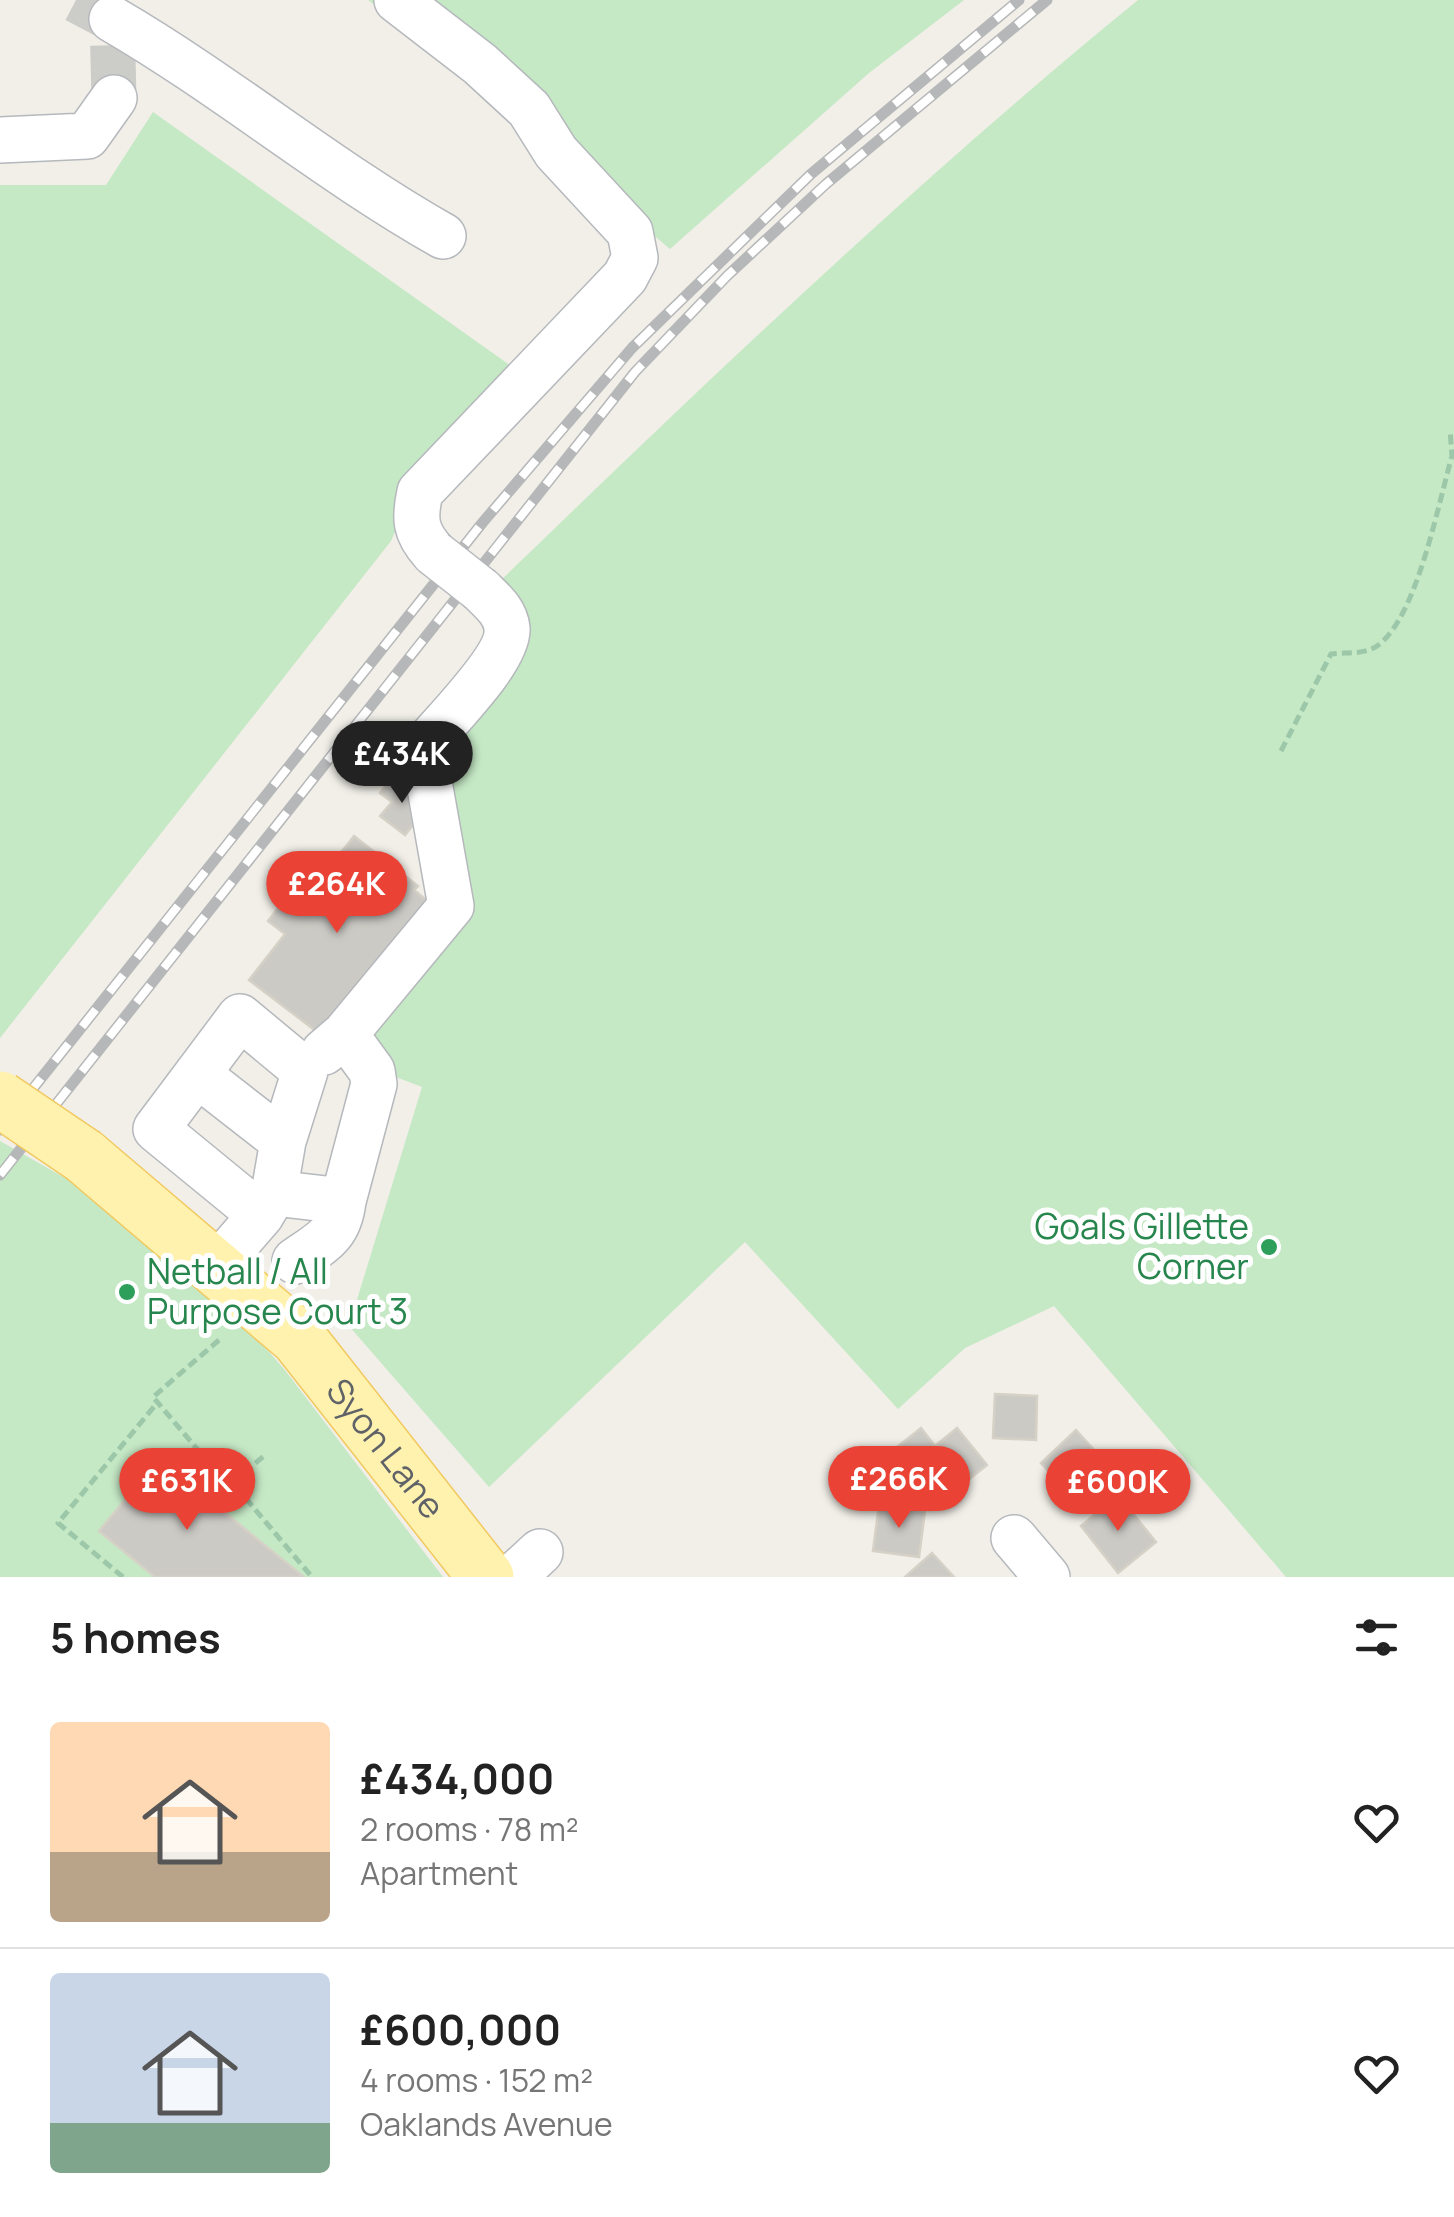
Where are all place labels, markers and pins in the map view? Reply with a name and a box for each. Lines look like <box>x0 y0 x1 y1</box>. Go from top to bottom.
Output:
pin: £434K <box>332 721 472 806</box>
pin: £264K <box>267 851 407 936</box>
place label: Goals Gillette Corner <box>1035 1202 1249 1290</box>
marker: Goals Gillette Corner <box>1258 1236 1280 1258</box>
place label: Netball / All Purpose Court 3 <box>147 1247 408 1335</box>
marker: Netball / All Purpose Court 3 <box>116 1281 138 1303</box>
pin: £266K <box>829 1446 969 1531</box>
pin: £631K <box>117 1448 257 1533</box>
pin: £600K <box>1048 1449 1188 1534</box>

